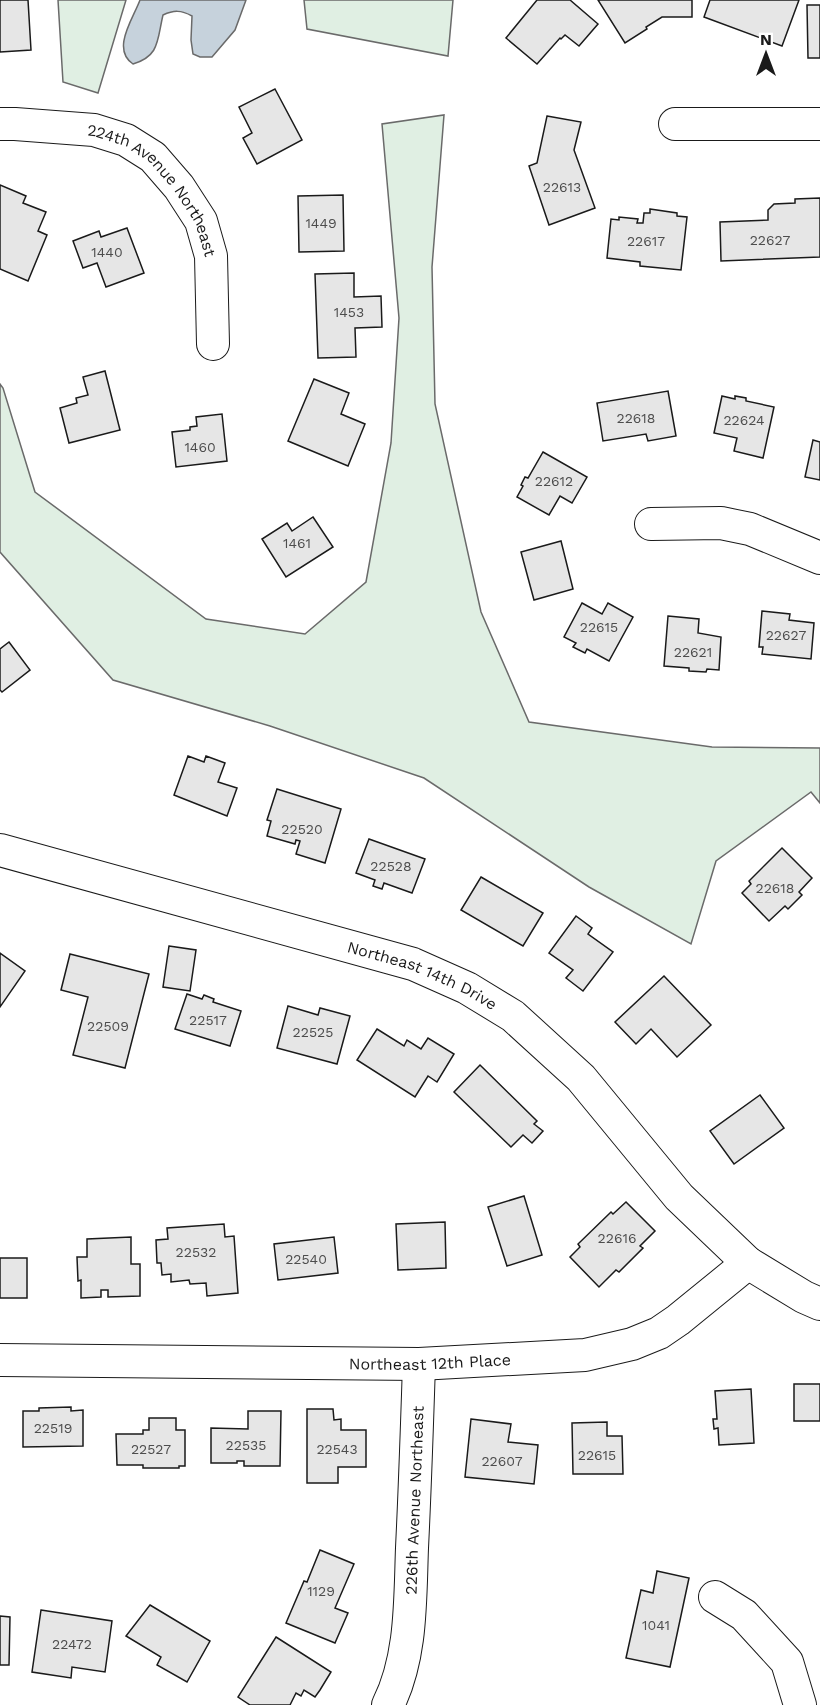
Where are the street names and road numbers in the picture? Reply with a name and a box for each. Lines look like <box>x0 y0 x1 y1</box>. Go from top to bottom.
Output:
street label: 224th Avenue Northeast <box>87 121 220 259</box>
street label: Northeast 14th Drive <box>345 937 500 1014</box>
street label: Northeast 12th Place <box>349 1350 511 1374</box>
street label: 226th Avenue Northeast <box>402 1405 428 1595</box>

